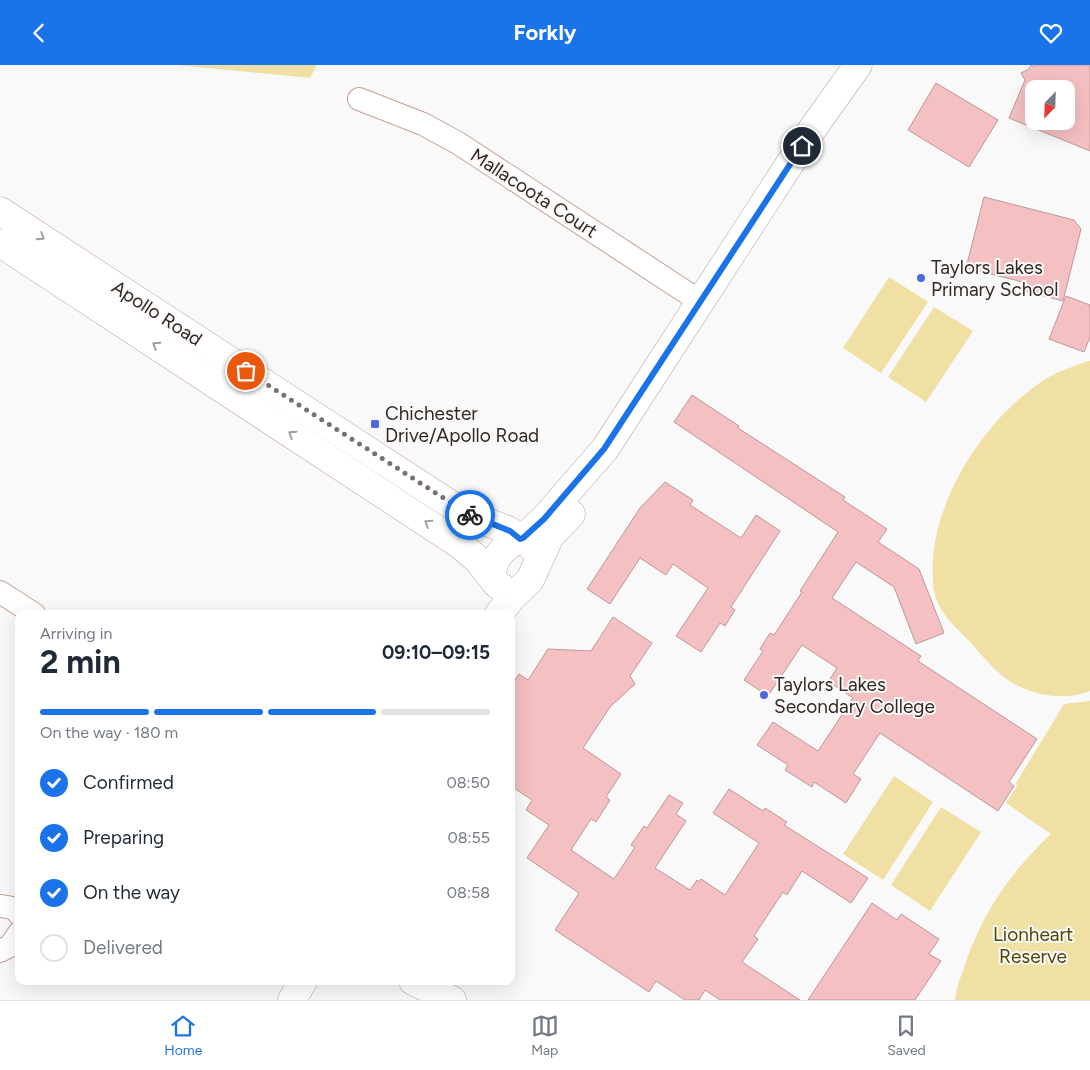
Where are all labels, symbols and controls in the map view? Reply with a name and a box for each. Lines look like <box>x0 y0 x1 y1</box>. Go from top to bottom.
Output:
icon: back <box>25 19 53 47</box>
text: Forkly <box>513 19 577 46</box>
icon: heart <box>1037 19 1065 47</box>
north arrow <box>1025 80 1075 130</box>
map controls <box>1025 80 1075 130</box>
pin <box>781 125 823 167</box>
icon: home <box>788 132 816 160</box>
street label: Mallacoota Court <box>466 143 602 243</box>
one-way arrow <box>35 231 45 240</box>
place label: Taylors Lakes Primary School <box>931 256 1059 301</box>
marker: Taylors Lakes Primary School <box>915 272 927 284</box>
street label: Apollo Road <box>108 275 206 351</box>
one-way arrow <box>152 342 161 352</box>
pin <box>225 350 267 392</box>
icon: bag <box>232 357 260 385</box>
place label: Chichester Drive/Apollo Road <box>385 402 539 447</box>
marker: Chichester Drive/Apollo Road <box>369 418 381 430</box>
one-way arrow <box>288 431 297 441</box>
courier <box>445 490 495 540</box>
icon: bike <box>456 501 484 529</box>
one-way arrow <box>424 520 433 530</box>
text: Arriving in <box>40 624 112 643</box>
text: 09:10–09:15 <box>382 641 490 664</box>
text: 2 min <box>40 643 121 681</box>
place label: Taylors Lakes Secondary College <box>774 673 935 718</box>
marker: Taylors Lakes Secondary College <box>758 689 770 701</box>
text: On the way · 180 m <box>40 723 178 742</box>
icon: check <box>40 769 68 797</box>
text: Confirmed <box>83 771 174 794</box>
text: 08:50 <box>446 773 490 792</box>
icon: check <box>40 824 68 852</box>
text: Preparing <box>83 826 164 849</box>
text: 08:55 <box>447 828 490 847</box>
icon: check <box>40 879 68 907</box>
text: On the way <box>83 881 180 904</box>
text: 08:58 <box>447 883 490 902</box>
park label: Lionheart Reserve <box>993 923 1073 968</box>
text: Delivered <box>83 936 163 959</box>
tab: Home <box>164 1012 202 1059</box>
tab: Map <box>531 1012 559 1059</box>
tab: Saved <box>887 1012 926 1059</box>

